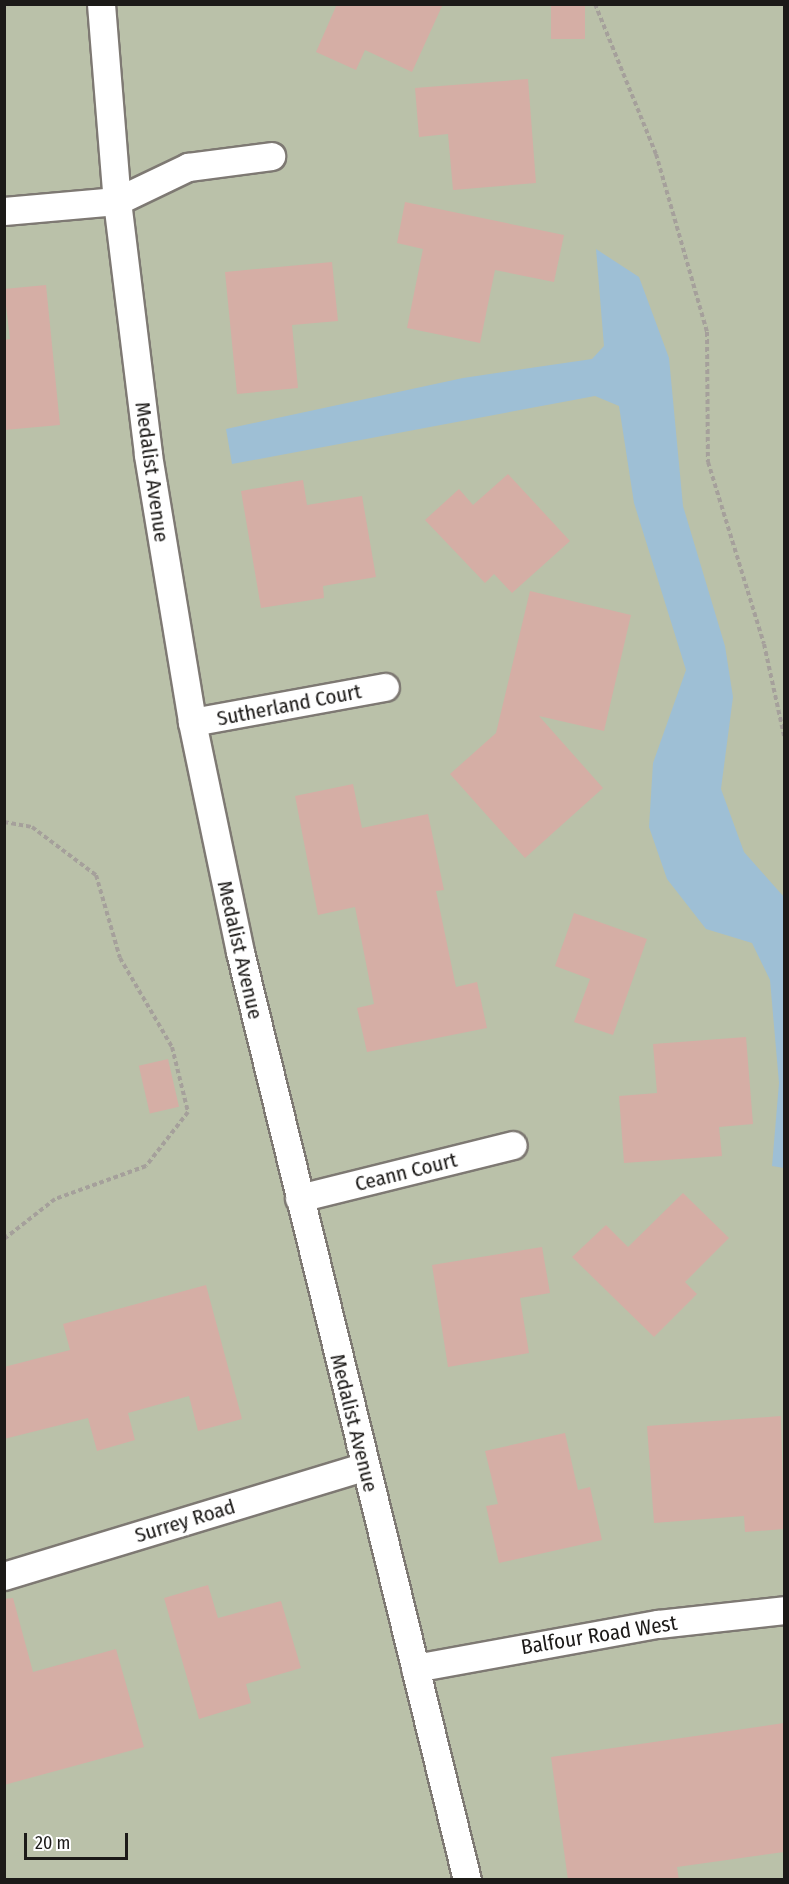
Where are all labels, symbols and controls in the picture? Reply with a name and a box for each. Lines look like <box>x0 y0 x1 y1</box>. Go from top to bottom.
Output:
street label: Medalist Avenue <box>130 400 174 544</box>
street label: Sutherland Court <box>215 679 363 731</box>
street label: Medalist Avenue <box>212 878 268 1022</box>
street label: Ceann Court <box>352 1147 460 1197</box>
street label: Medalist Avenue <box>325 1351 383 1495</box>
street label: Surrey Road <box>132 1494 238 1548</box>
street label: Balfour Road West <box>519 1610 679 1660</box>
scale bar <box>27 1821 130 1859</box>
text: 20 m <box>35 1832 70 1854</box>

